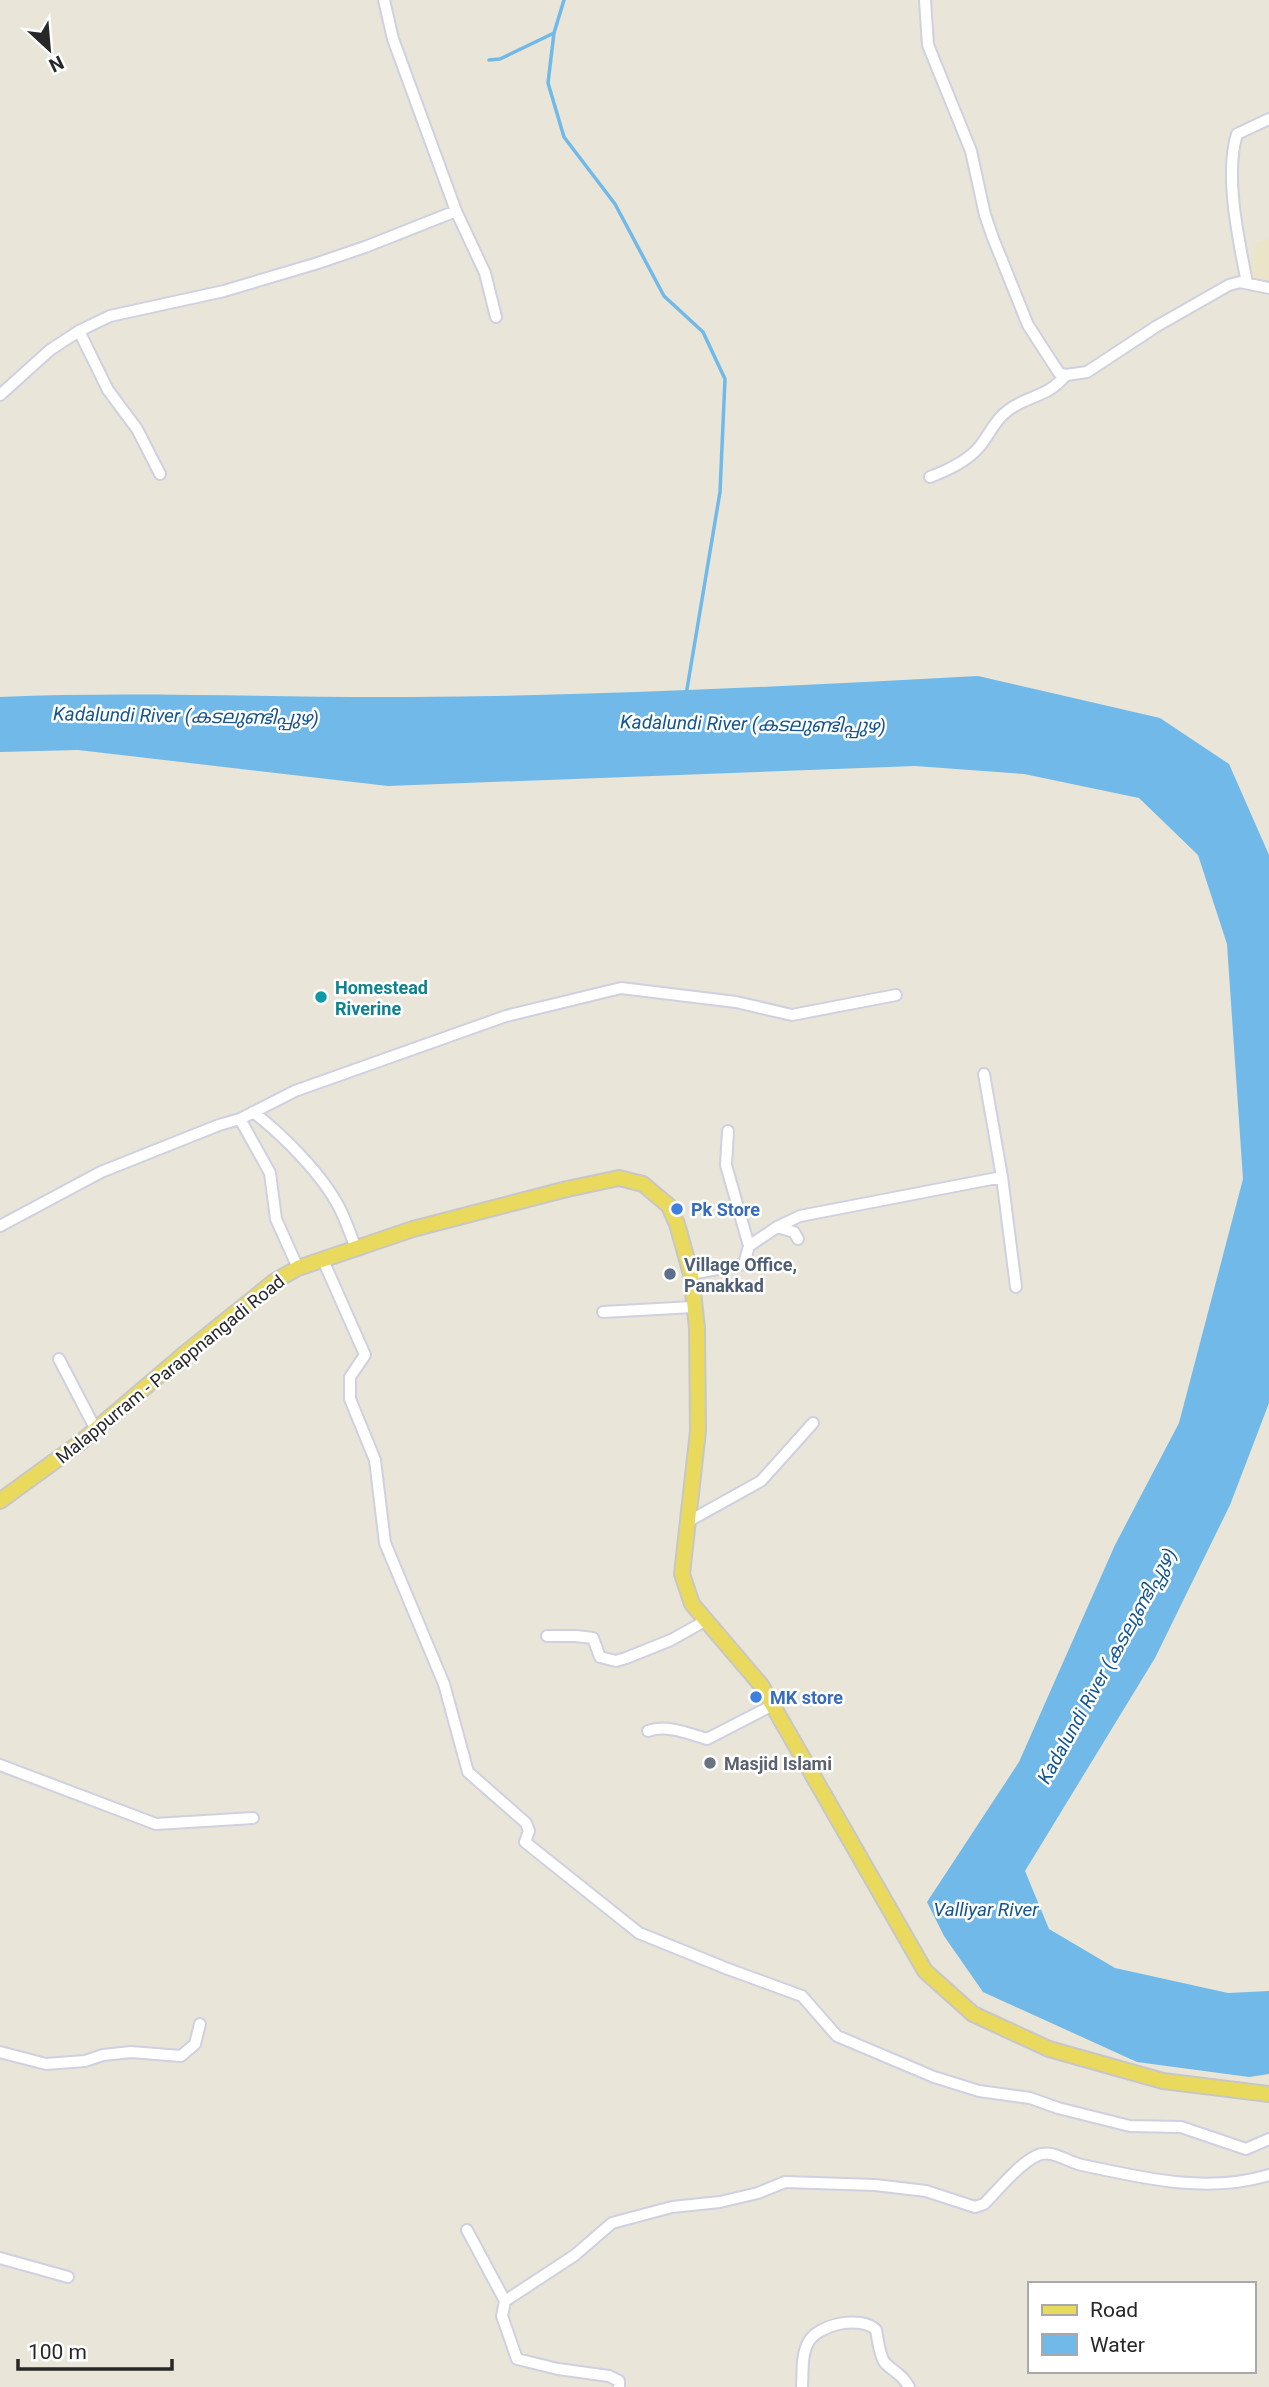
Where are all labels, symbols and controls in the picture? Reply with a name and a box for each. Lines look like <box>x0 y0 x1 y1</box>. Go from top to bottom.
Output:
north arrow <box>14 14 84 84</box>
text: N <box>45 51 67 77</box>
water label: Kadalundi River (കടലുണ്ടിപ്പുഴ) <box>53 702 319 732</box>
water label: Kadalundi River (കടലുണ്ടിപ്പുഴ) <box>620 710 886 740</box>
place label: Homestead Riverine <box>335 977 428 1019</box>
marker: Homestead Riverine <box>313 989 329 1005</box>
place label: Pk Store <box>691 1199 760 1220</box>
marker: Pk Store <box>669 1201 685 1217</box>
place label: Village Office, Panakkad <box>684 1254 797 1296</box>
marker: Village Office, Panakkad <box>662 1266 678 1282</box>
street label: Malappurram - Parappnangadi Road <box>52 1270 288 1468</box>
water label: Kadalundi River (കടലുണ്ടിപ്പുഴ) <box>1033 1544 1183 1789</box>
place label: MK store <box>770 1687 843 1708</box>
marker: MK store <box>748 1689 764 1705</box>
place label: Masjid Islami <box>724 1753 832 1774</box>
marker: Masjid Islami <box>702 1755 718 1771</box>
water label: Valliyar River <box>934 1898 1039 1921</box>
legend <box>1028 2282 1255 2373</box>
text: Road <box>1090 2298 1138 2322</box>
scale bar <box>18 2328 172 2372</box>
text: Water <box>1090 2333 1145 2357</box>
text: 100 m <box>28 2340 87 2364</box>

